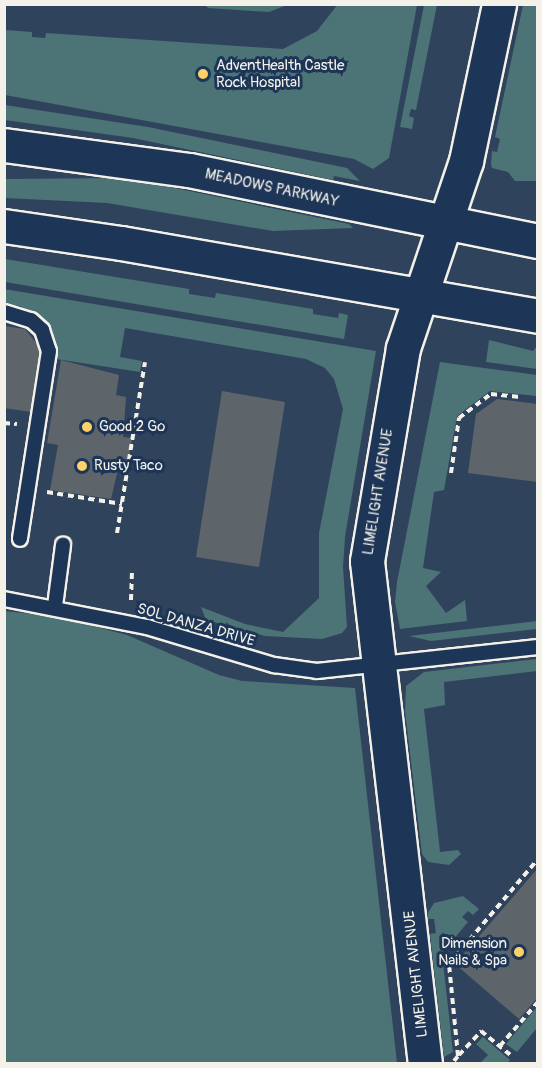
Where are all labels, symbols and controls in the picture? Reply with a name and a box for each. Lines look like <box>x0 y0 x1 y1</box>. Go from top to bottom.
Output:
place label: AdventHealth Castle Rock Hospital <box>216 56 344 91</box>
marker: AdventHealth Castle Rock Hospital <box>194 65 212 83</box>
street label: MEADOWS PARKWAY <box>203 165 341 211</box>
place label: Good 2 Go <box>99 418 165 436</box>
marker: Good 2 Go <box>80 420 94 434</box>
street label: LIMELIGHT AVENUE <box>359 428 397 556</box>
place label: Rusty Taco <box>94 457 163 475</box>
marker: Rusty Taco <box>75 459 89 473</box>
street label: SOL DANZA DRIVE <box>135 600 257 650</box>
street label: LIMELIGHT AVENUE <box>400 910 432 1038</box>
place label: Dimension Nails & Spa <box>438 934 507 969</box>
marker: Dimension Nails & Spa <box>512 945 526 959</box>

